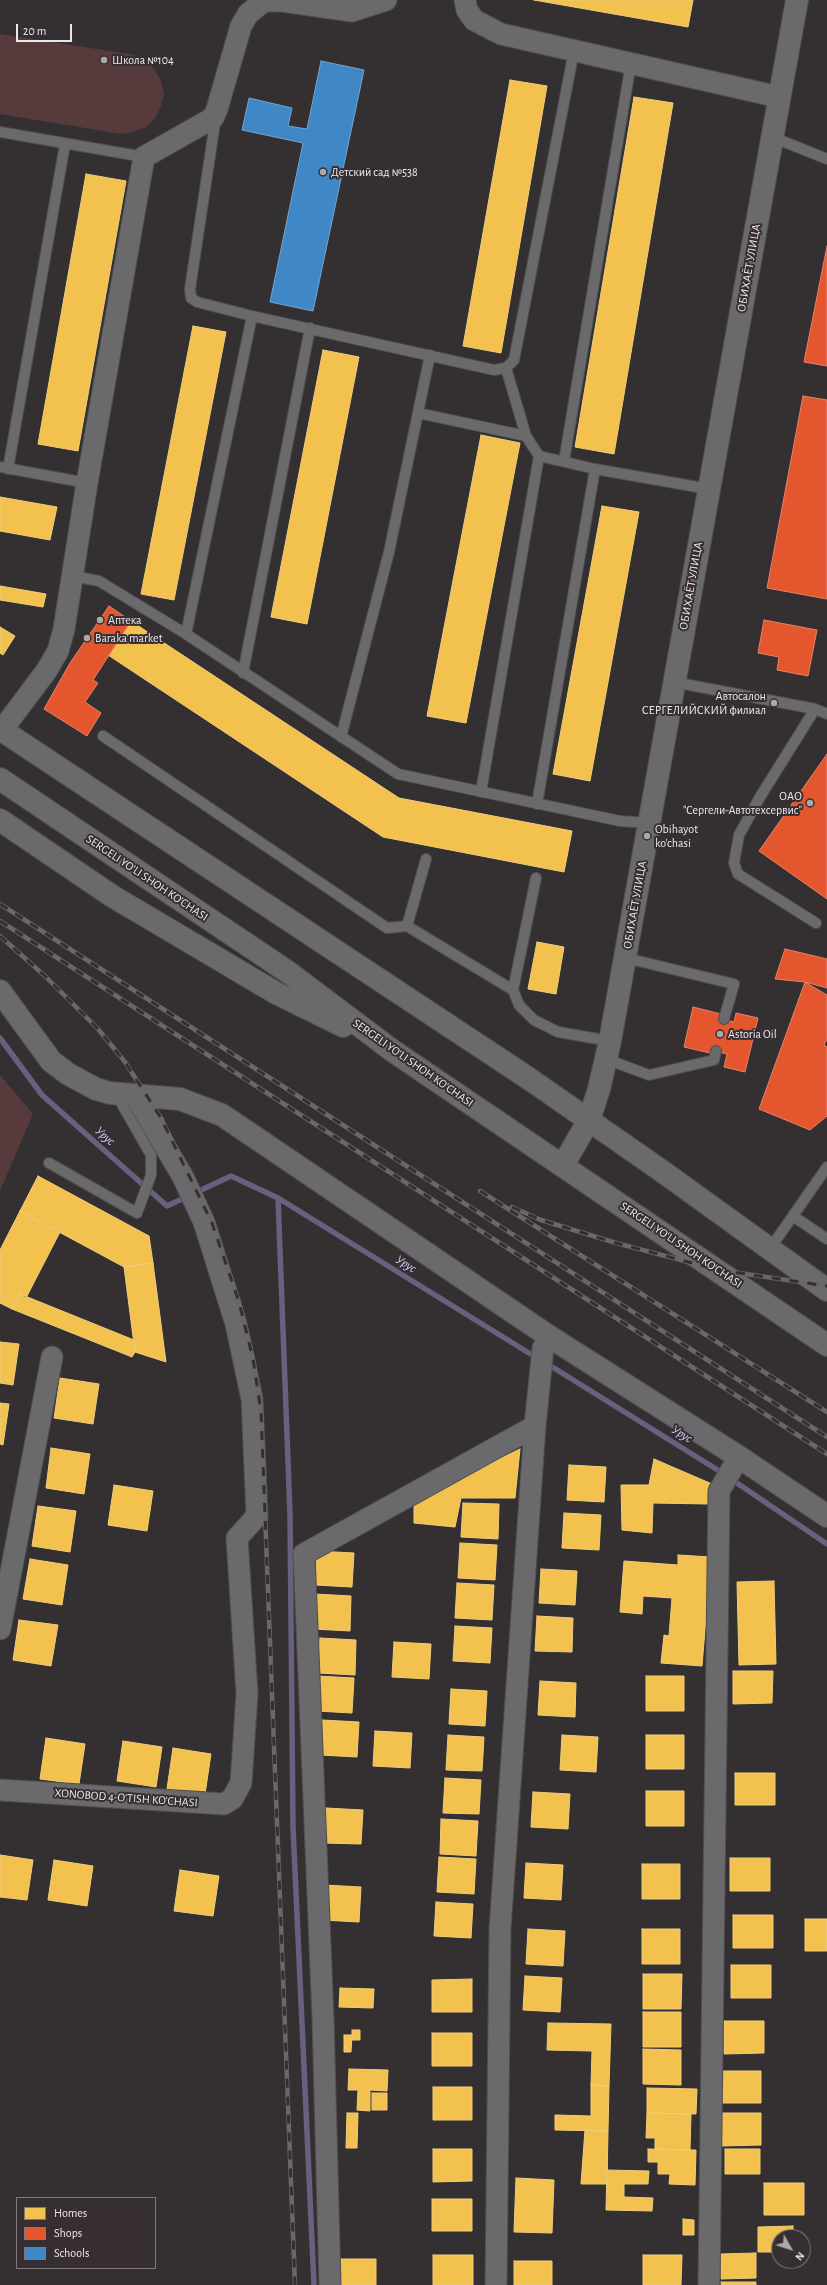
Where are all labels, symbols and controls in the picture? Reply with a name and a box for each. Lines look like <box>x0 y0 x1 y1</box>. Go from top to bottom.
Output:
scale bar <box>18 16 74 42</box>
text: 20 m <box>23 25 46 37</box>
place label: Школа №104 <box>112 53 174 67</box>
marker: Школа №104 <box>99 55 109 65</box>
place label: Детский сад №538 <box>331 165 418 179</box>
marker: Детский сад №538 <box>318 167 328 177</box>
street label: ОБИХАЁТ УЛИЦА <box>734 223 764 313</box>
street label: ОБИХАЁТ УЛИЦА <box>676 541 706 631</box>
place label: Аптека <box>108 613 142 627</box>
marker: Аптека <box>95 615 105 625</box>
place label: Baraka market <box>95 631 162 645</box>
marker: Baraka market <box>82 633 92 643</box>
place label: Автосалон СЕРГЕЛИЙСКИЙ филиал <box>642 689 766 717</box>
marker: Автосалон СЕРГЕЛИЙСКИЙ филиал <box>769 698 779 708</box>
place label: ОАО "Сергели-Автотехсервис" <box>683 789 802 817</box>
marker: ОАО "Сергели-Автотехсервис" <box>805 798 815 808</box>
place label: Obihayot ko'chasi <box>655 822 698 850</box>
marker: Obihayot ko'chasi <box>642 831 652 841</box>
street label: SERGELI YO‘LI SHOH KO‘CHASI <box>83 832 211 924</box>
street label: ОБИХАЁТ УЛИЦА <box>620 860 650 950</box>
street label: SERGELI YO‘LI SHOH KO‘CHASI <box>350 1016 476 1110</box>
place label: Astoria Oil <box>728 1027 777 1041</box>
marker: Astoria Oil <box>715 1029 725 1039</box>
water label: Урус <box>92 1123 118 1149</box>
street label: SERGELI YO‘LI SHOH KO‘CHASI <box>617 1199 745 1291</box>
water label: Урус <box>393 1252 419 1276</box>
water label: Урус <box>669 1422 695 1446</box>
street label: XONOBOD 4-O'TISH KO'CHASI <box>54 1786 198 1810</box>
legend <box>16 2197 156 2269</box>
text: Homes <box>54 2207 87 2219</box>
text: Shops <box>54 2227 82 2239</box>
north arrow <box>771 2229 811 2269</box>
text: Schools <box>54 2247 89 2259</box>
text: N <box>793 2250 807 2263</box>

